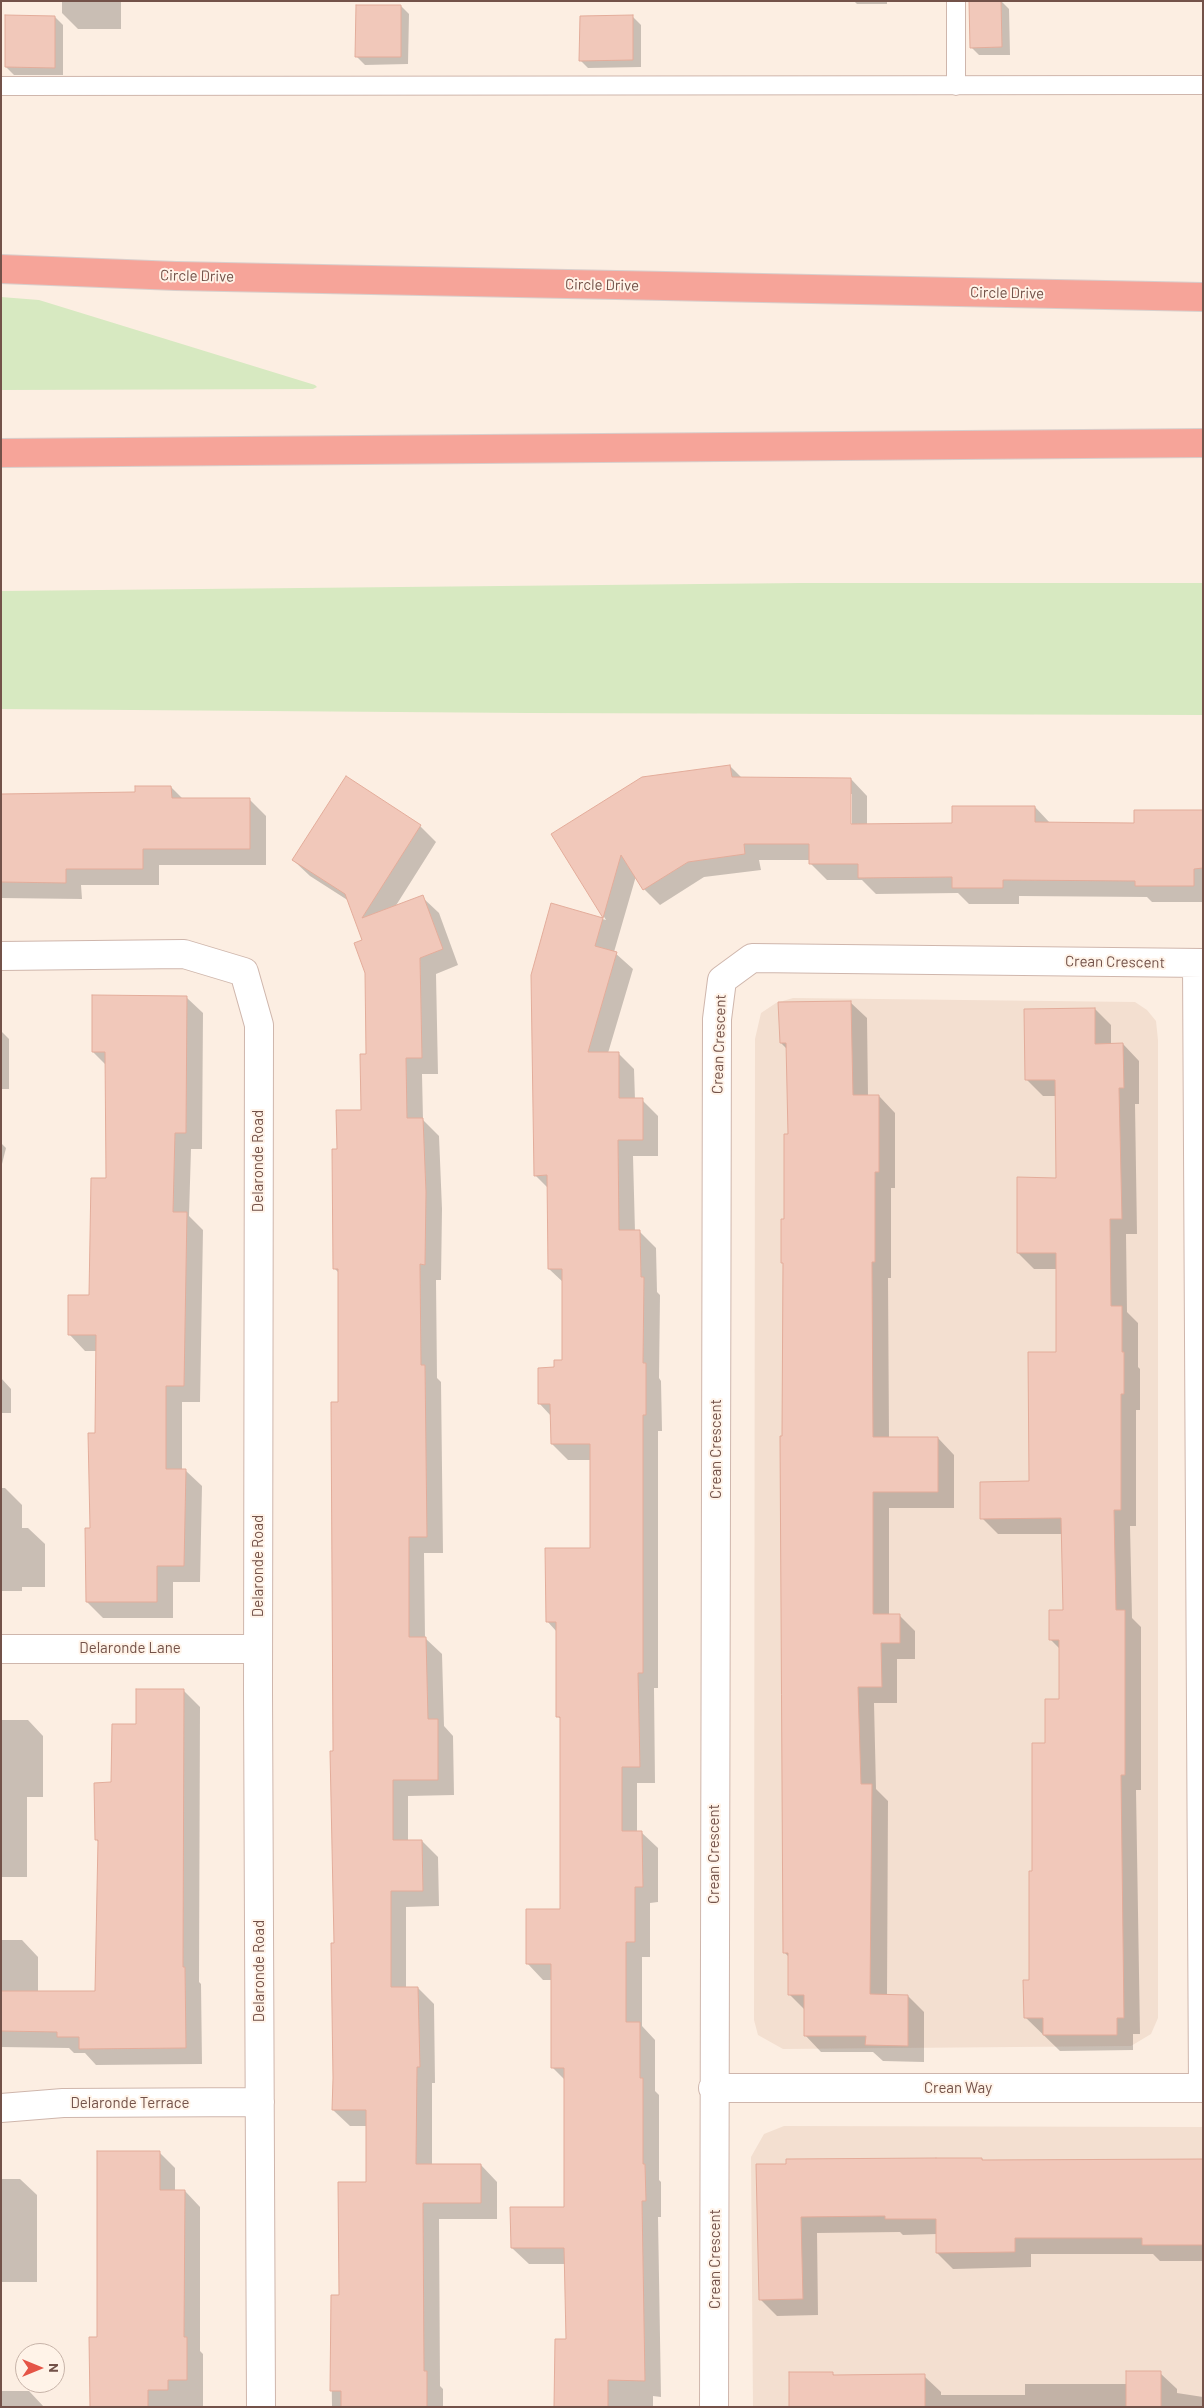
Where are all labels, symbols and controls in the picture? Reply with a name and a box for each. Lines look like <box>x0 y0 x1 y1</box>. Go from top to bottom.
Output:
street label: Circle Drive <box>160 266 234 286</box>
street label: Circle Drive <box>565 275 639 295</box>
street label: Circle Drive <box>970 283 1044 303</box>
street label: Crean Crescent <box>1065 952 1165 972</box>
street label: Crean Crescent <box>708 994 730 1094</box>
street label: Delaronde Road <box>249 1110 267 1212</box>
street label: Crean Crescent <box>707 1399 725 1499</box>
street label: Delaronde Road <box>249 1515 267 1617</box>
street label: Delaronde Lane <box>79 1639 181 1657</box>
street label: Crean Crescent <box>705 1804 723 1904</box>
street label: Delaronde Road <box>250 1920 268 2022</box>
street label: Crean Way <box>924 2079 992 2097</box>
street label: Delaronde Terrace <box>71 2094 189 2112</box>
street label: Crean Crescent <box>706 2209 724 2309</box>
north arrow <box>15 2343 65 2393</box>
text: N <box>46 2363 63 2373</box>

